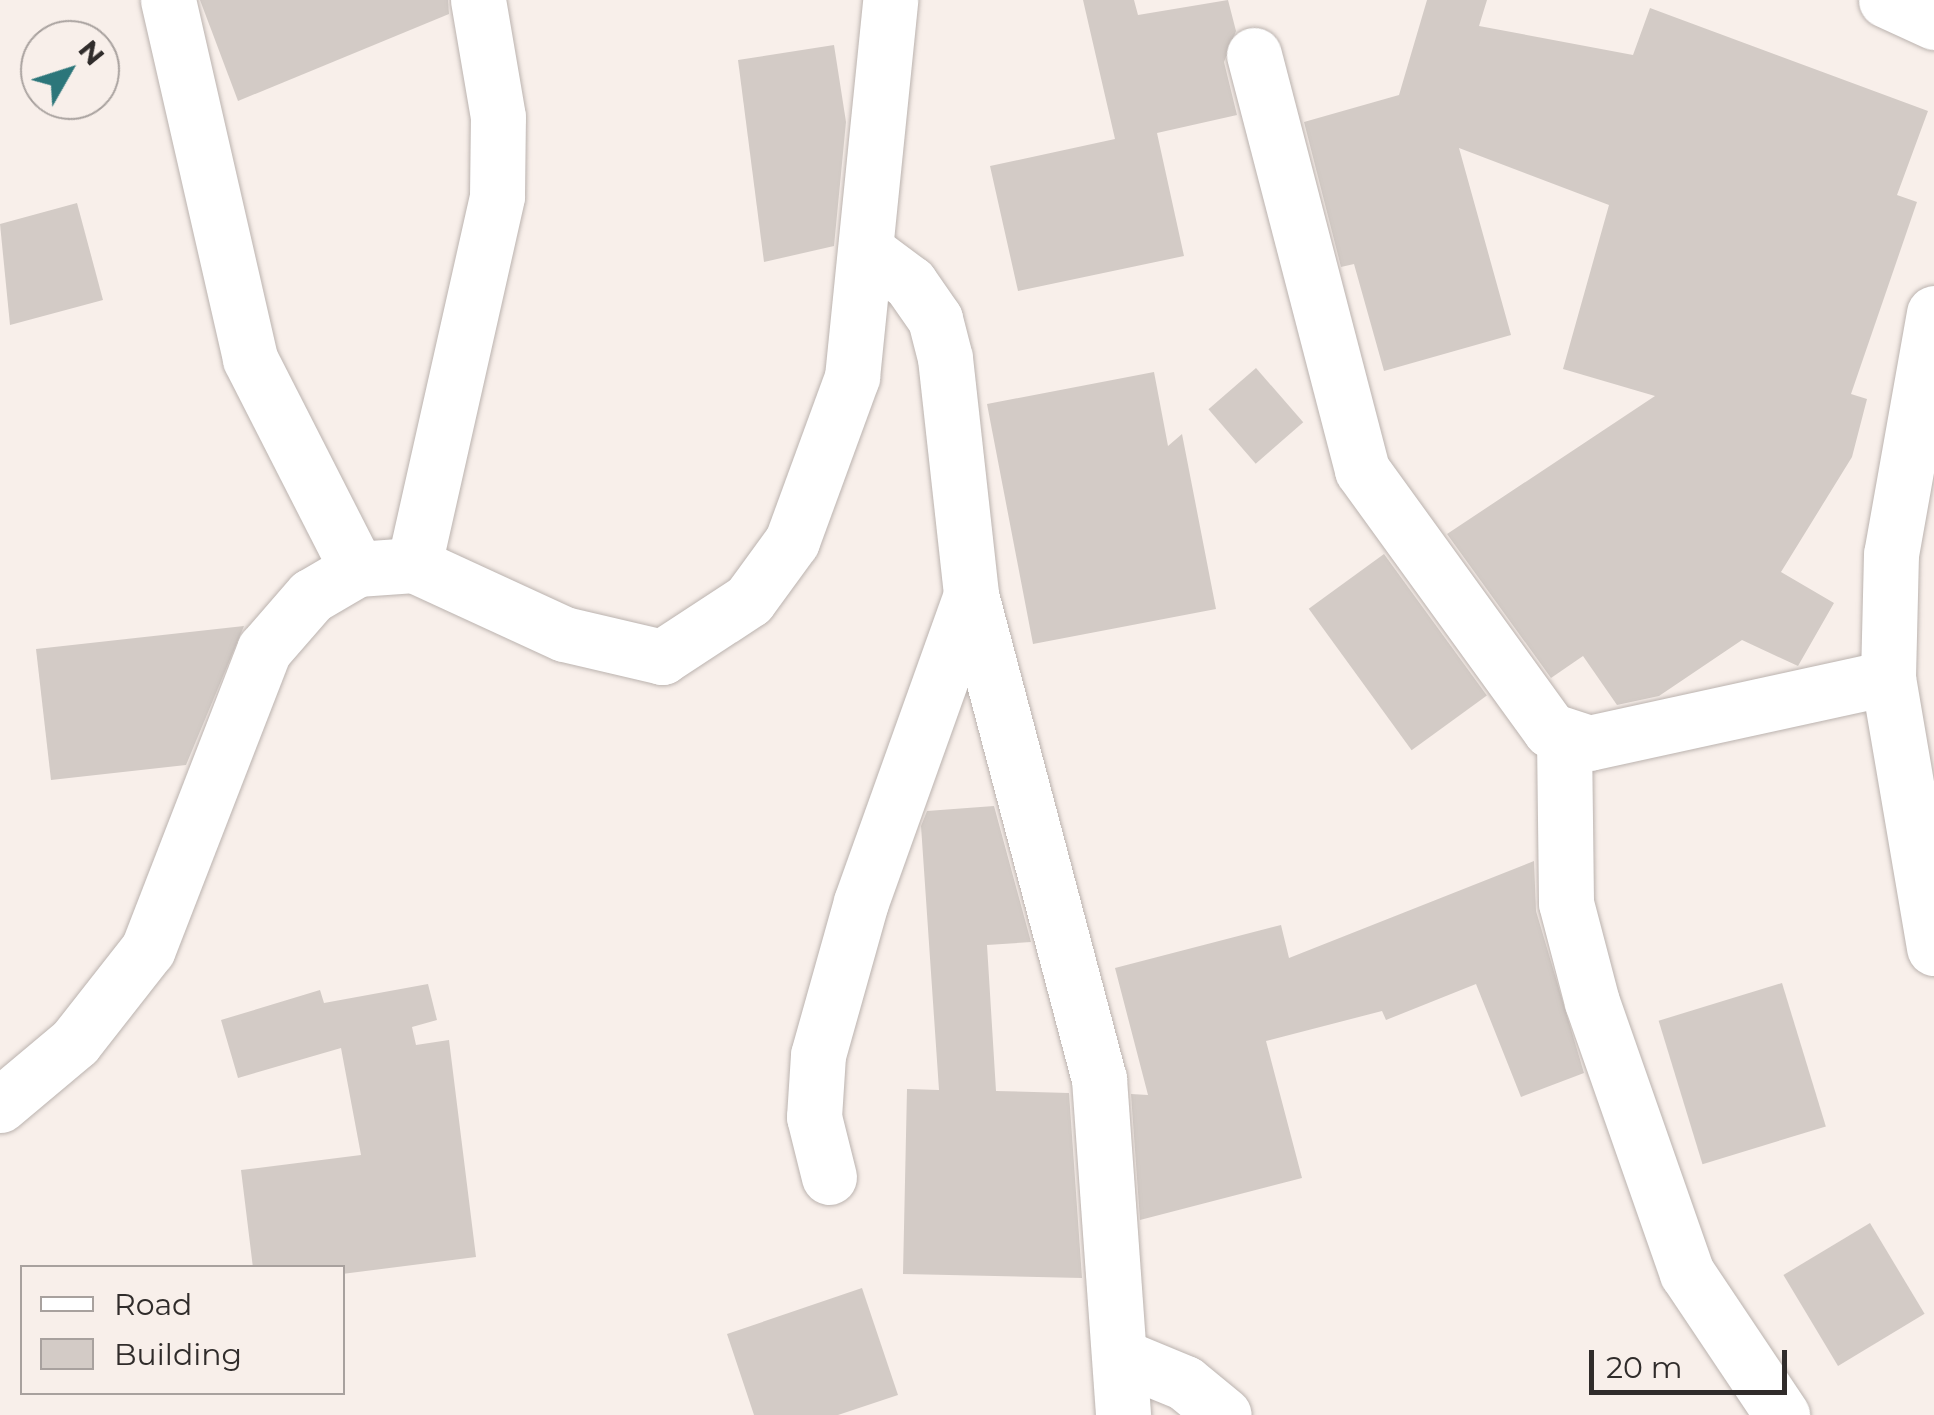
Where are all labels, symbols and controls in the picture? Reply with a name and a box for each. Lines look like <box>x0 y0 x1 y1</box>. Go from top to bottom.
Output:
north arrow <box>20 20 120 120</box>
text: N <box>71 33 112 72</box>
legend <box>20 1265 345 1395</box>
text: Road <box>114 1286 192 1323</box>
scale bar <box>1594 1330 1792 1392</box>
text: Building <box>114 1336 242 1373</box>
text: 20 m <box>1606 1349 1683 1386</box>

